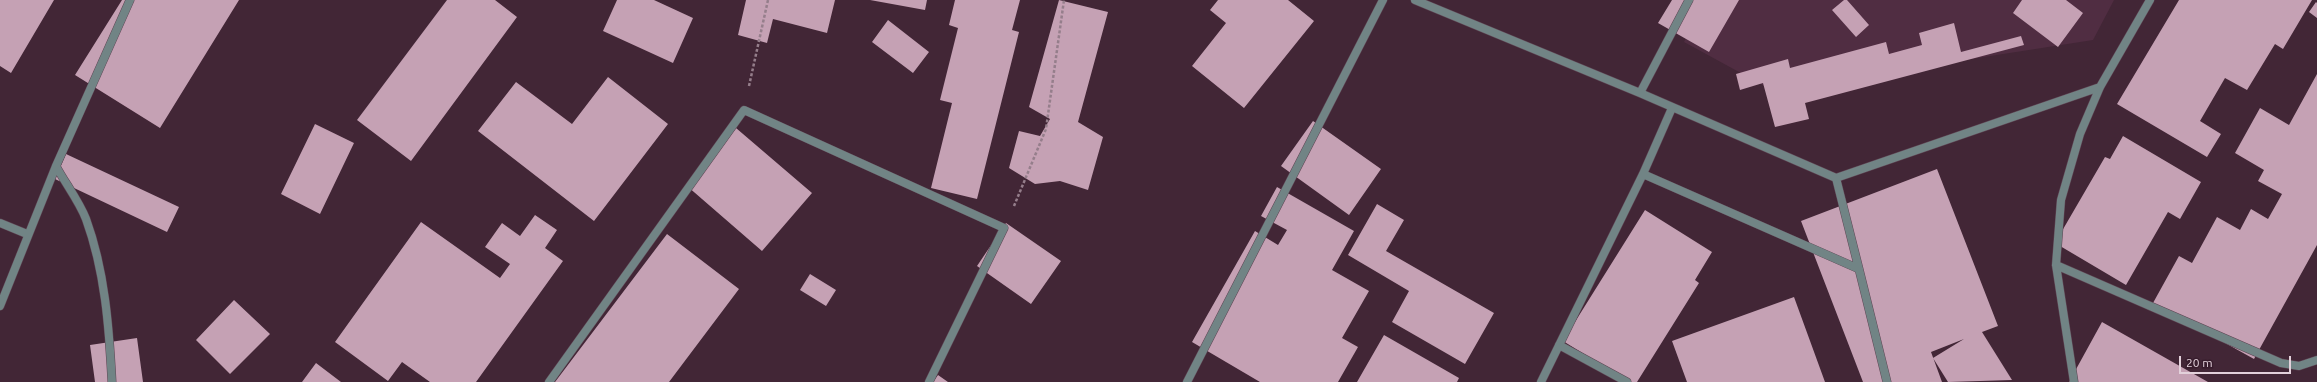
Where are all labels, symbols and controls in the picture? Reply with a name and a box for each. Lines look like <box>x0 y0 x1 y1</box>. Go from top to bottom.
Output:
scale bar <box>2181 348 2293 374</box>
text: 20 m <box>2186 356 2213 369</box>

